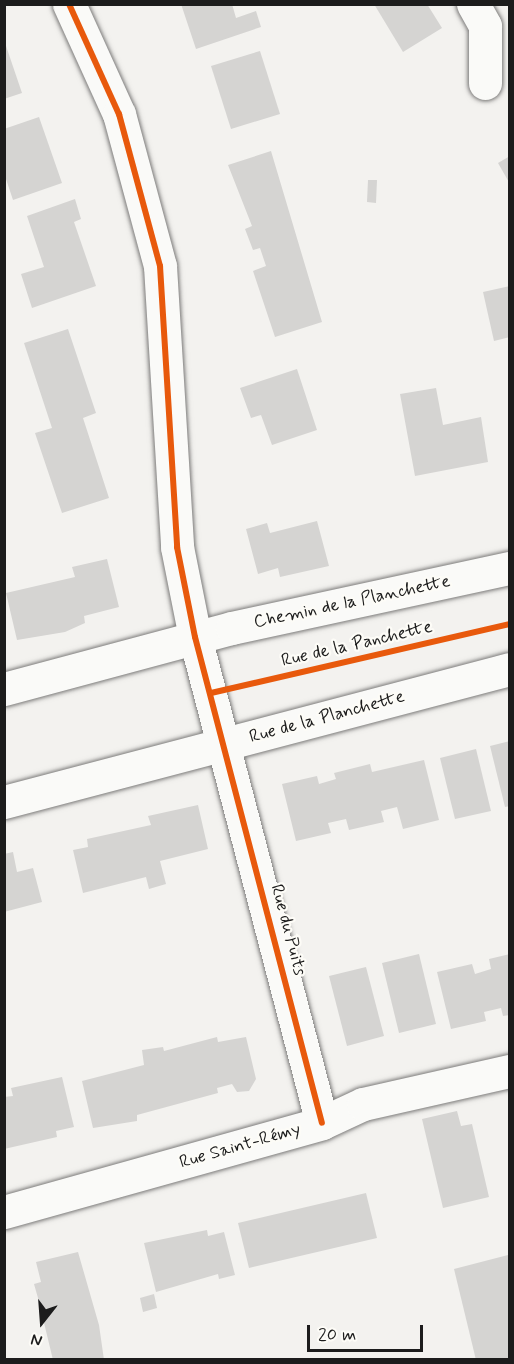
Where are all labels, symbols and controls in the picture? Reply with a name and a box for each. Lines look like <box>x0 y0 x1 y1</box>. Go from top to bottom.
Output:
street label: Chemin de la Planchette <box>252 571 452 633</box>
street label: Rue de la Panchette <box>279 616 435 672</box>
street label: Rue de la Planchette <box>245 685 409 749</box>
street label: Rue du Puits <box>266 884 310 976</box>
street label: Rue Saint-Rémy <box>178 1119 302 1173</box>
north arrow <box>12 1292 72 1352</box>
scale bar <box>310 1313 426 1351</box>
text: 20 m <box>318 1323 356 1347</box>
text: N <box>28 1328 45 1351</box>

